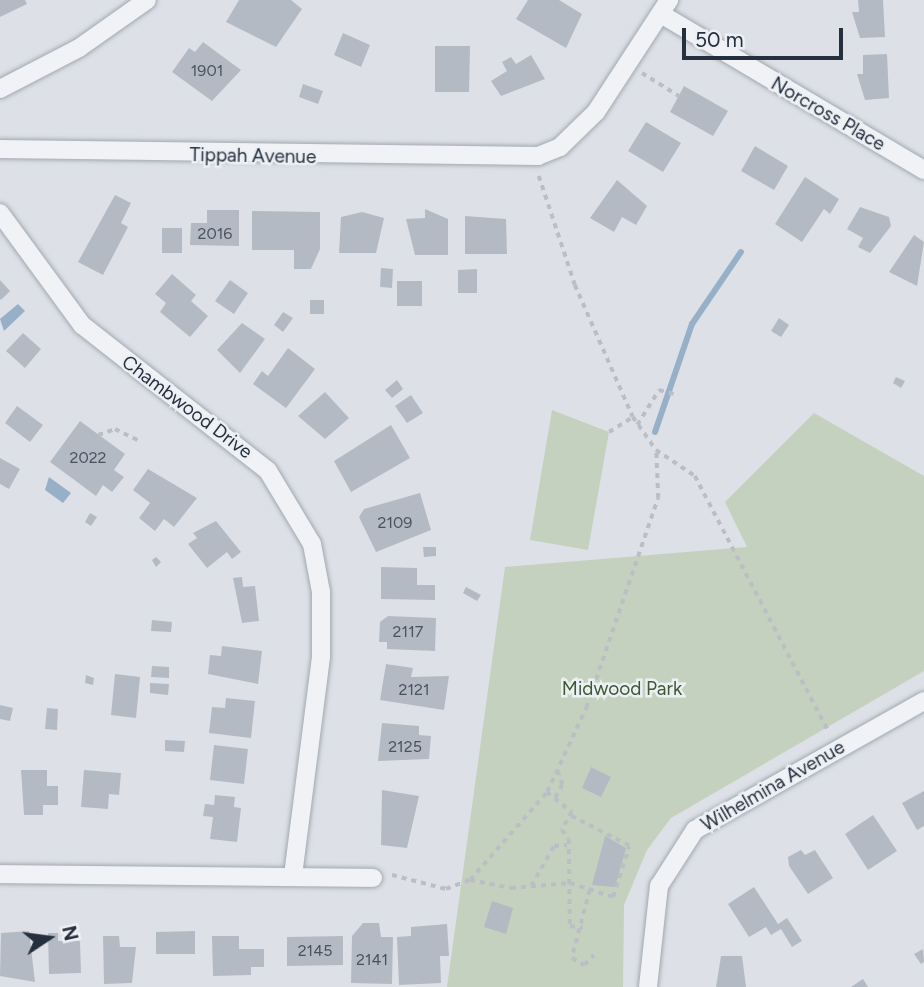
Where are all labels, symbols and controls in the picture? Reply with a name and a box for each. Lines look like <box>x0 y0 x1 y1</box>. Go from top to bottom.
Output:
scale bar <box>686 14 847 58</box>
text: 50 m <box>695 27 744 52</box>
house number: 1901 <box>191 61 223 81</box>
street label: Norcross Place <box>767 72 889 156</box>
street label: Tippah Avenue <box>190 143 316 169</box>
house number: 2016 <box>198 224 232 244</box>
street label: Chambwood Drive <box>117 350 257 464</box>
house number: 2022 <box>69 448 107 468</box>
house number: 2109 <box>378 513 412 533</box>
house number: 2117 <box>393 622 423 642</box>
park label: Midwood Park <box>562 678 682 700</box>
house number: 2121 <box>398 680 430 700</box>
street label: Wilhelmina Avenue <box>697 736 849 836</box>
house number: 2125 <box>388 737 422 757</box>
north arrow <box>14 903 84 973</box>
text: N <box>57 923 83 943</box>
house number: 2145 <box>298 941 332 961</box>
house number: 2141 <box>356 950 388 970</box>

